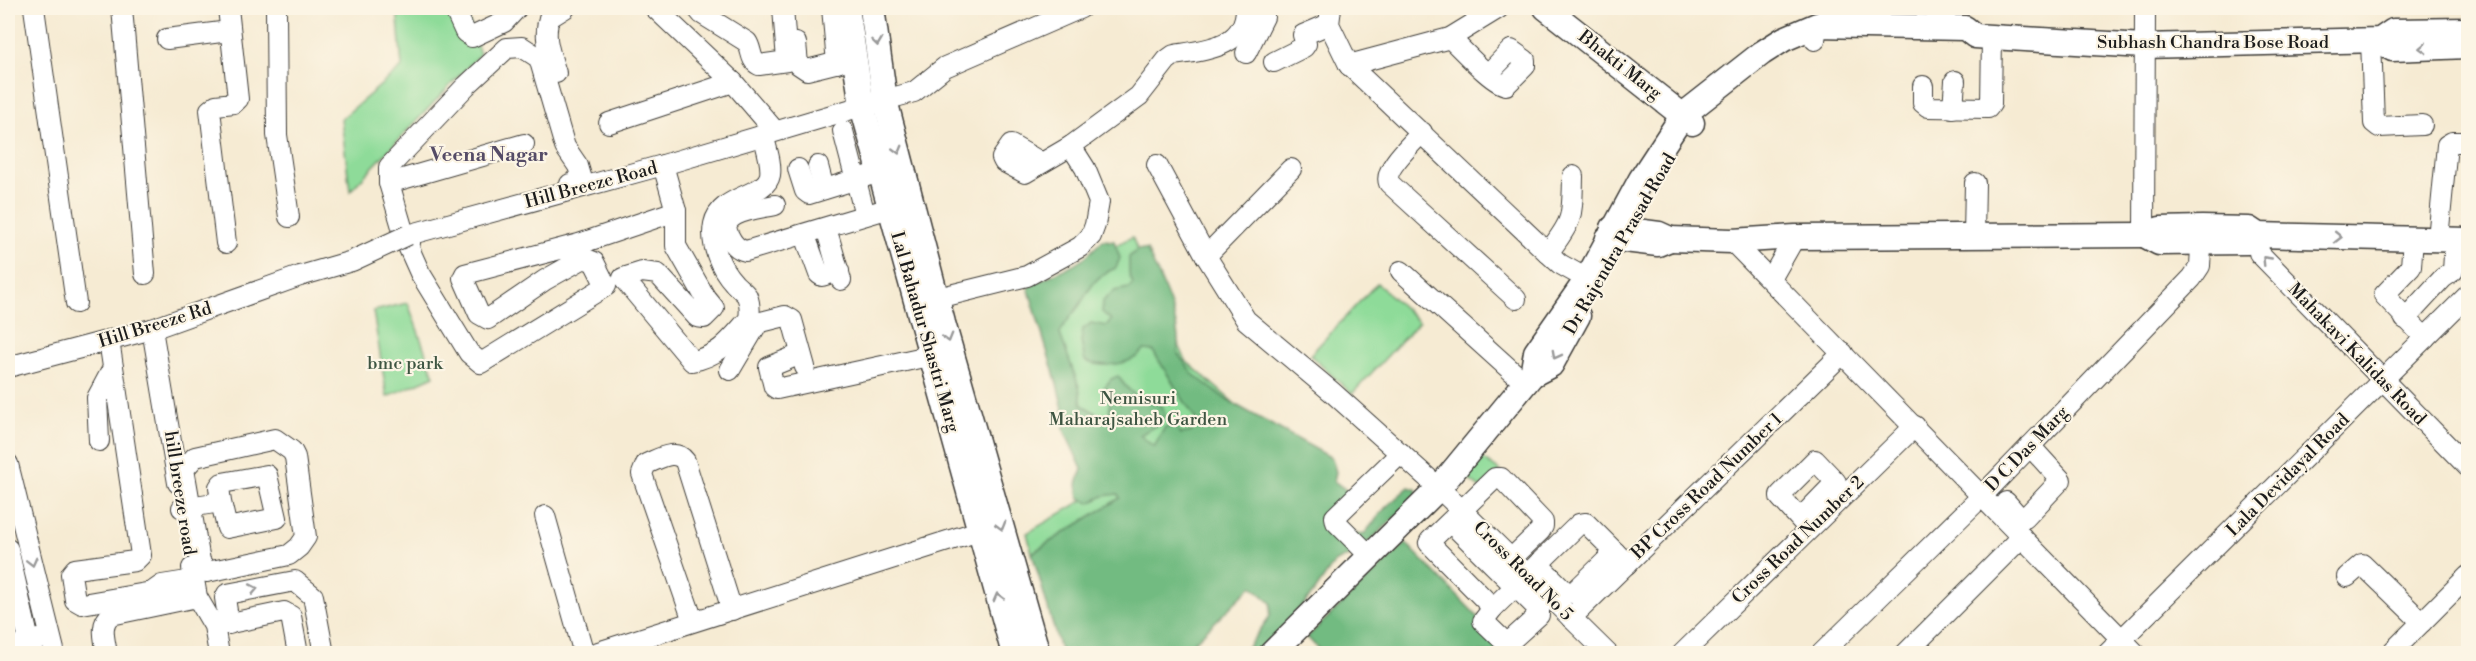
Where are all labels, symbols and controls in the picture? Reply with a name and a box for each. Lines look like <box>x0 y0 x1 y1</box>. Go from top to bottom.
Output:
street label: Bhakti Marg <box>1573 25 1667 105</box>
street label: Subhash Chandra Bose Road <box>2097 31 2330 54</box>
one-way arrow <box>870 37 882 46</box>
one-way arrow <box>2418 42 2427 55</box>
district label: Veena Nagar <box>429 143 548 168</box>
one-way arrow <box>891 145 904 155</box>
street label: Dr Rajendra Prasad Road <box>1559 149 1682 339</box>
street label: Hill Breeze Road <box>522 156 661 214</box>
street label: Lal Bahadur Shastri Marg <box>885 229 965 436</box>
one-way arrow <box>2333 231 2342 243</box>
one-way arrow <box>2262 257 2273 267</box>
street label: Mahakavi Kalidas Road <box>2283 278 2432 431</box>
street label: Hill Breeze Rd <box>96 297 215 353</box>
one-way arrow <box>940 333 953 343</box>
one-way arrow <box>1552 349 1564 360</box>
park label: bmc park <box>367 352 444 375</box>
park label: Nemisuri Maharajsaheb Garden <box>1049 387 1227 431</box>
street label: D C Das Marg <box>1980 401 2074 497</box>
street label: BP Cross Road Number 1 <box>1626 408 1788 565</box>
street label: Lala Devidayal Road <box>2222 408 2355 541</box>
street label: hill breeze road <box>159 429 201 558</box>
street label: Cross Road Number 2 <box>1727 471 1869 609</box>
street label: Cross Road No 5 <box>1468 516 1578 626</box>
one-way arrow <box>994 520 1006 531</box>
one-way arrow <box>25 556 38 566</box>
one-way arrow <box>249 583 259 596</box>
one-way arrow <box>993 592 1006 602</box>

